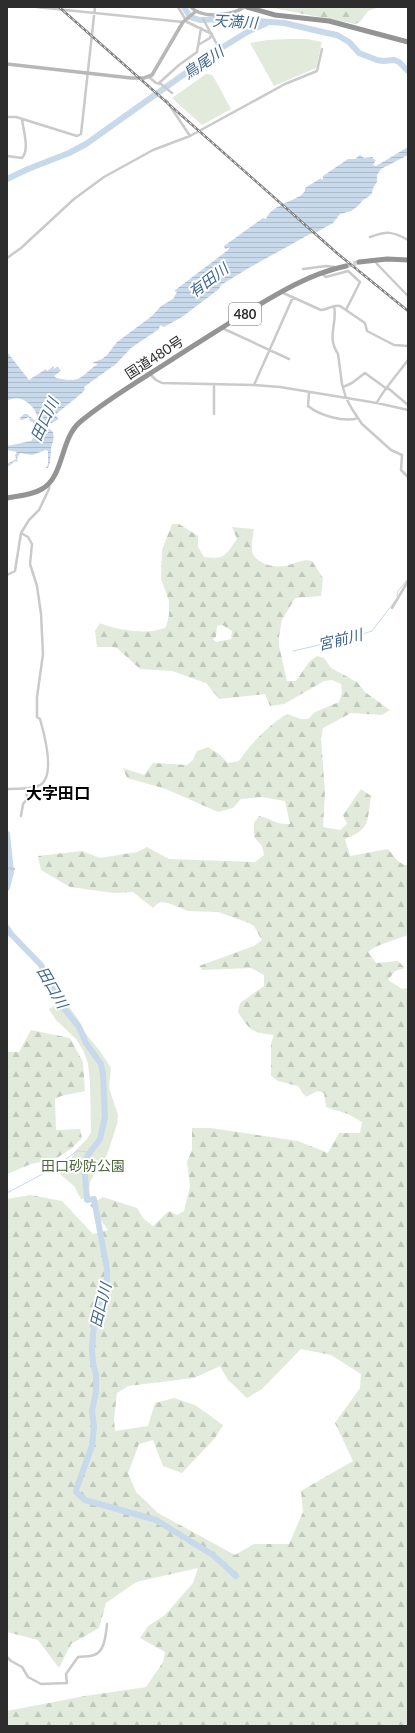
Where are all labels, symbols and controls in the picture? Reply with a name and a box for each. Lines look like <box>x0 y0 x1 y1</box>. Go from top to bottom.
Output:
water label: 天満川 <box>212 11 260 31</box>
water label: 鳥尾川 <box>179 41 228 82</box>
water label: 有田川 <box>185 258 233 301</box>
road number: 480 <box>229 303 261 325</box>
street label: 国道480号 <box>122 332 186 382</box>
water label: 田口川 <box>26 393 63 443</box>
water label: 宮前川 <box>316 624 366 653</box>
district label: 大字田口 <box>26 783 90 802</box>
water label: 田口川 <box>34 963 73 1013</box>
park label: 田口砂防公園 <box>41 1157 125 1174</box>
water label: 田口川 <box>86 1279 115 1329</box>

